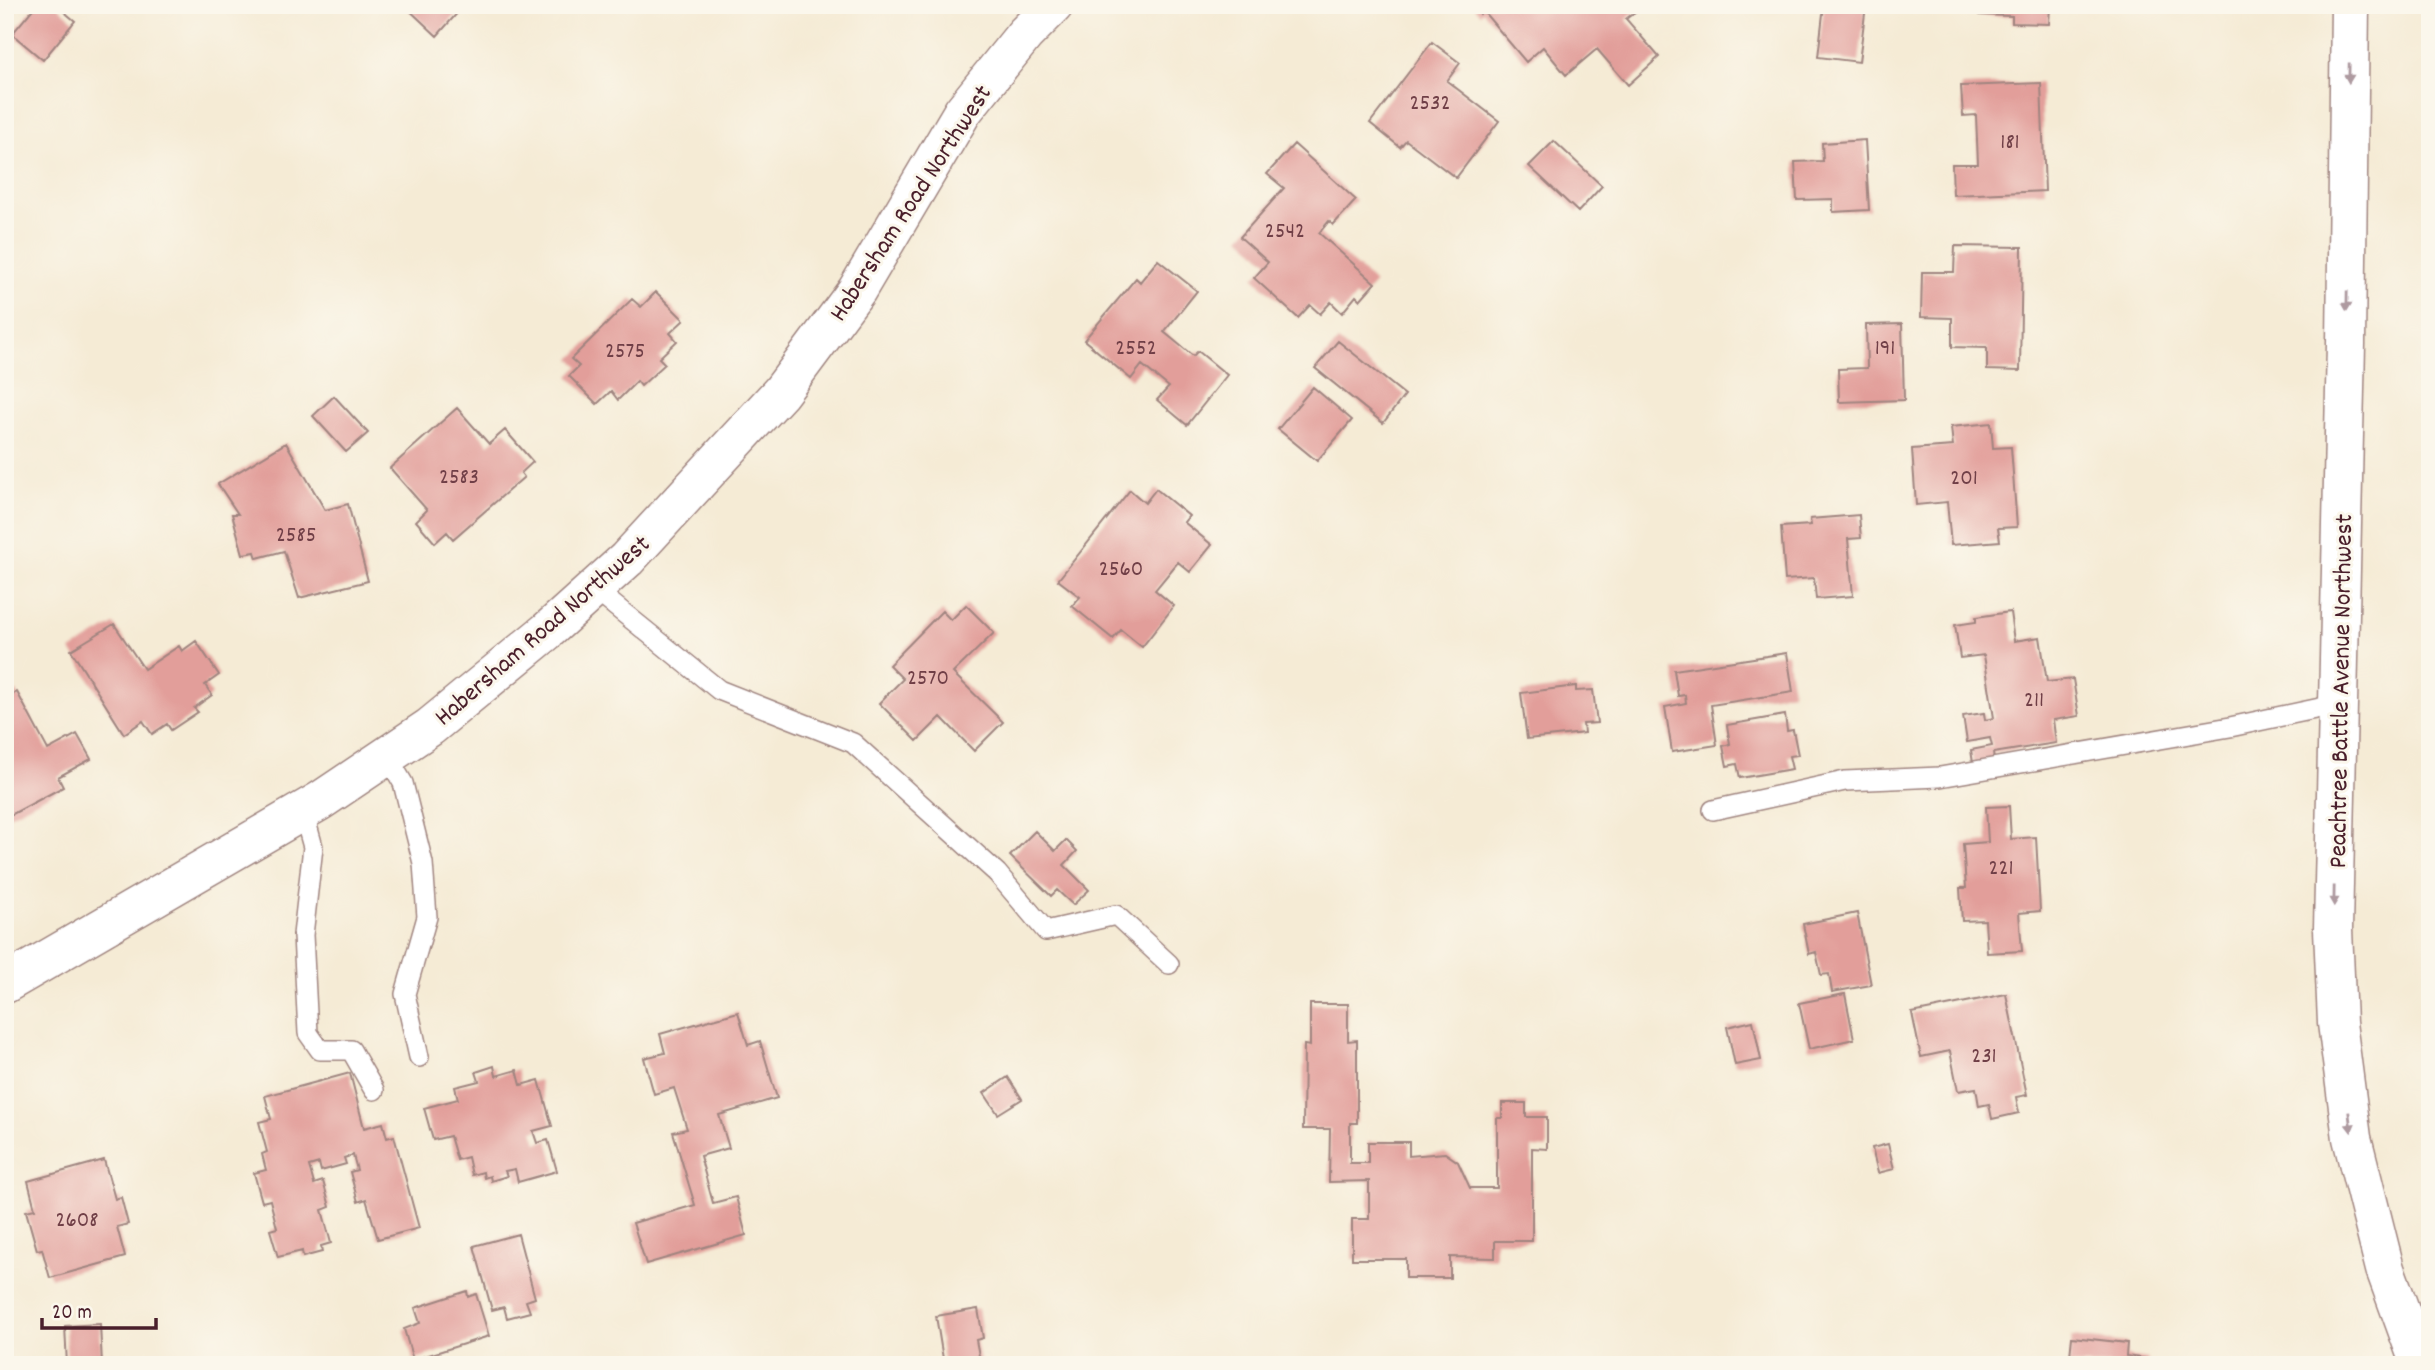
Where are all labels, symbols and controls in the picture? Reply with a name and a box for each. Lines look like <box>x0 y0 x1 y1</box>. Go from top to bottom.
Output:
one-way arrow <box>2343 63 2355 85</box>
street label: Habersham Road Northwest <box>821 78 1003 330</box>
house number: 2532 <box>1410 88 1450 121</box>
house number: 181 <box>2000 127 2020 160</box>
house number: 2542 <box>1265 216 1305 249</box>
one-way arrow <box>2341 290 2353 312</box>
house number: 2552 <box>1115 333 1157 366</box>
house number: 191 <box>1875 333 1895 366</box>
house number: 2575 <box>605 336 645 369</box>
house number: 2583 <box>439 462 479 495</box>
house number: 201 <box>1950 463 1978 496</box>
street label: Peachtree Battle Avenue Northwest <box>2321 513 2364 869</box>
house number: 2585 <box>276 520 316 553</box>
street label: Habersham Road Northwest <box>427 527 660 736</box>
house number: 2560 <box>1099 554 1143 587</box>
house number: 2570 <box>907 663 949 696</box>
house number: 211 <box>2024 685 2044 718</box>
house number: 221 <box>1988 853 2014 886</box>
one-way arrow <box>2328 885 2340 907</box>
house number: 231 <box>1971 1041 1997 1074</box>
one-way arrow <box>2345 1112 2356 1134</box>
house number: 2608 <box>55 1205 99 1238</box>
scale bar <box>42 1286 156 1330</box>
text: 20 m <box>52 1299 92 1329</box>

